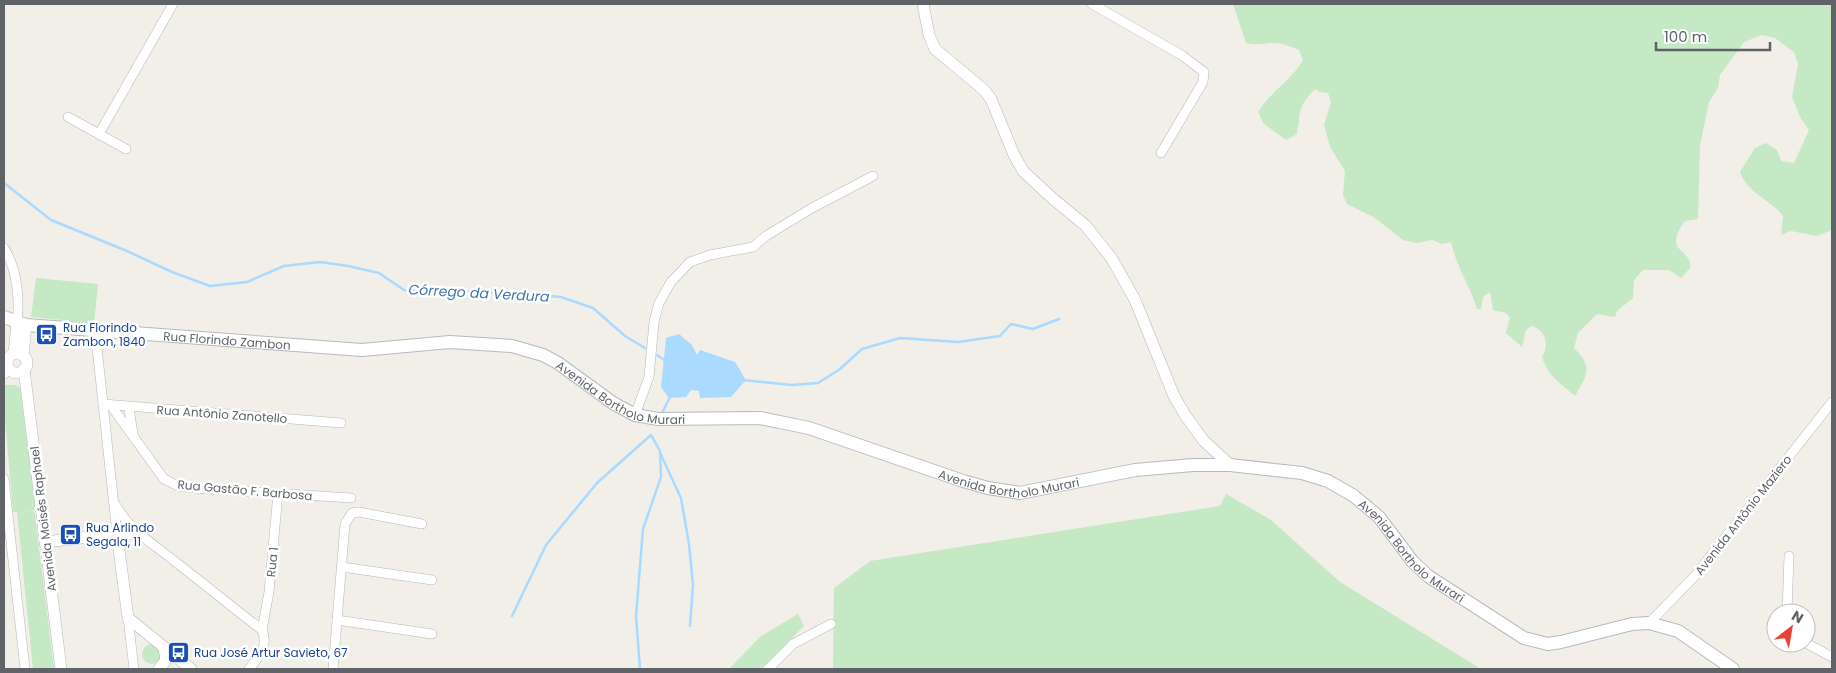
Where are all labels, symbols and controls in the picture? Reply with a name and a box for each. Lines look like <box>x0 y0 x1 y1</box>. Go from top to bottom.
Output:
scale bar <box>1656 20 1770 52</box>
text: 100 m <box>1664 26 1707 47</box>
water label: Córrego da Verdura <box>408 279 550 307</box>
place label: Rua Florindo Zambon, 1840 <box>63 319 146 350</box>
bus stop icon: Rua Florindo Zambon, 1840 <box>35 322 59 346</box>
street label: Rua Florindo Zambon <box>163 327 291 353</box>
street label: Avenida Bortholo Murari <box>553 356 685 428</box>
street label: Rua Antônio Zanotello <box>156 401 288 427</box>
street label: Avenida Moisés Raphael <box>26 445 60 593</box>
street label: Avenida Antônio Maziero <box>1691 451 1795 579</box>
street label: Avenida Bortholo Murari <box>936 465 1081 501</box>
street label: Rua Gastão F. Barbosa <box>177 476 313 504</box>
street label: Avenida Bortholo Murari <box>1355 495 1468 606</box>
place label: Rua Arlindo Segala, 11 <box>86 519 155 550</box>
bus stop icon: Rua Arlindo Segala, 11 <box>58 522 82 546</box>
street label: Rua 1 <box>262 546 282 578</box>
north arrow <box>1766 603 1816 653</box>
text: N <box>1788 606 1807 628</box>
bus stop icon: Rua José Artur Savieto, 67 <box>166 640 190 664</box>
place label: Rua José Artur Savieto, 67 <box>194 644 348 661</box>

